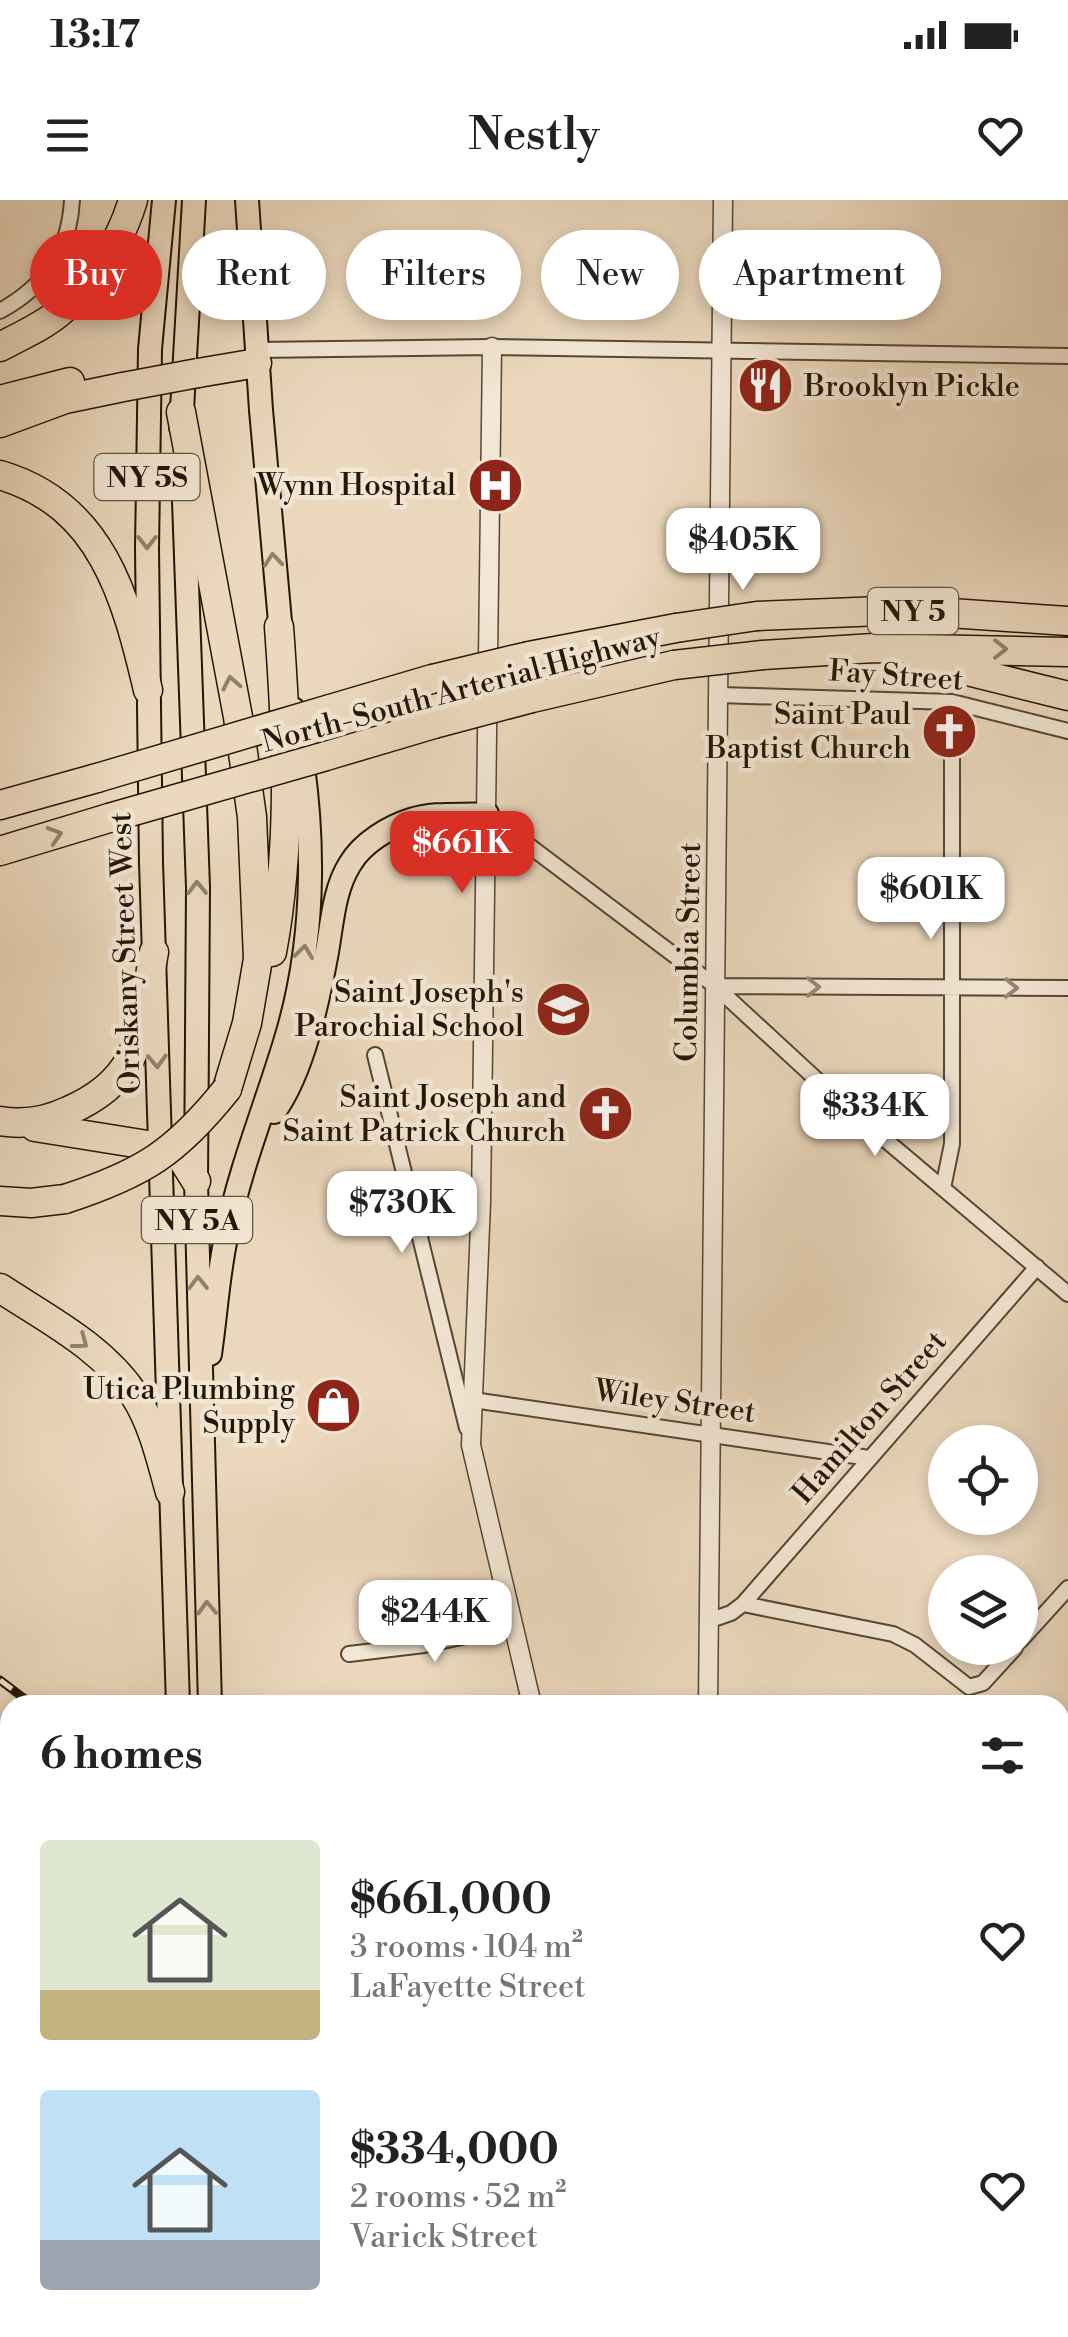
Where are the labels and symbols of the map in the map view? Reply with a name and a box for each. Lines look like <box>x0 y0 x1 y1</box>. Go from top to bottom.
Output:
restaurant icon: Brooklyn Pickle <box>735 356 795 416</box>
place label: Brooklyn Pickle <box>803 368 1020 406</box>
road number: NY 5S <box>94 454 200 500</box>
hospital icon: Wynn Hospital <box>465 455 525 515</box>
place label: Wynn Hospital <box>256 467 456 505</box>
pin: $405K <box>673 508 813 593</box>
one-way arrow <box>136 534 158 550</box>
one-way arrow <box>263 552 285 568</box>
road number: NY 5 <box>868 588 958 634</box>
street label: North-South Arterial Highway <box>258 618 665 762</box>
one-way arrow <box>994 638 1009 660</box>
street label: Fay Street <box>827 652 965 700</box>
one-way arrow <box>222 674 243 691</box>
place label: Saint Paul Baptist Church <box>705 696 911 768</box>
church icon: Saint Paul Baptist Church <box>920 701 980 761</box>
street label: Oriskany Street West <box>102 811 150 1095</box>
pin: $661K <box>392 811 532 896</box>
one-way arrow <box>46 826 63 847</box>
street label: Columbia Street <box>668 842 710 1062</box>
pin: $601K <box>861 857 1001 942</box>
one-way arrow <box>187 879 208 895</box>
one-way arrow <box>292 943 313 960</box>
place label: Saint Joseph's Parochial School <box>295 974 524 1046</box>
one-way arrow <box>806 976 821 998</box>
one-way arrow <box>1004 977 1019 999</box>
school or university icon: Saint Joseph's Parochial School <box>533 979 593 1039</box>
one-way arrow <box>147 1054 168 1070</box>
pin: $334K <box>805 1074 945 1159</box>
place label: Saint Joseph and Saint Patrick Church <box>283 1079 566 1151</box>
church icon: Saint Joseph and Saint Patrick Church <box>575 1084 635 1144</box>
pin: $730K <box>332 1171 472 1256</box>
road number: NY 5A <box>142 1197 252 1243</box>
one-way arrow <box>187 1274 209 1290</box>
street label: Hamilton Street <box>784 1323 956 1512</box>
one-way arrow <box>70 1331 88 1348</box>
place label: Utica Plumbing Supply <box>83 1371 295 1443</box>
street label: Wiley Street <box>591 1372 758 1432</box>
shop icon: Utica Plumbing Supply <box>304 1376 364 1436</box>
pin: $244K <box>365 1580 505 1665</box>
one-way arrow <box>197 1599 218 1615</box>

